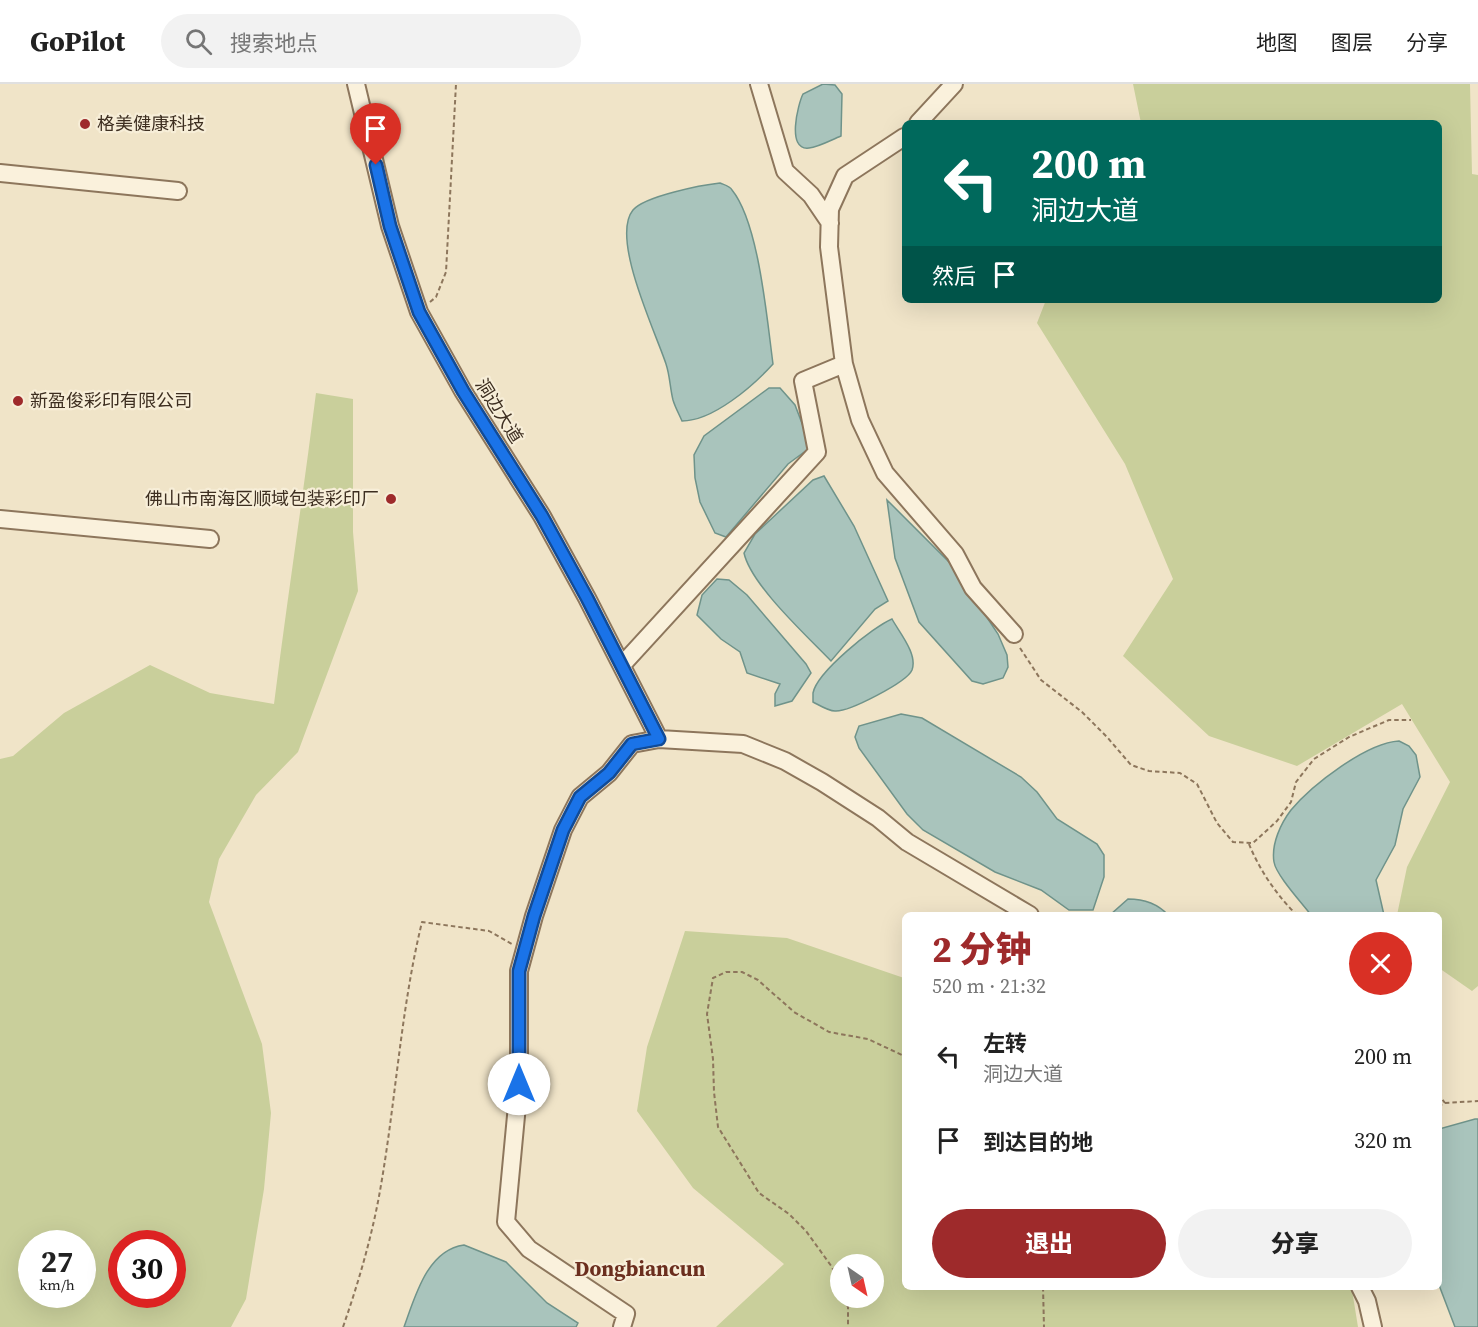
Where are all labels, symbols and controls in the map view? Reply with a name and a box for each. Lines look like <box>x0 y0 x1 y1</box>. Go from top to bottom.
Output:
search box <box>161 14 581 68</box>
text: GoPilot <box>30 22 125 60</box>
icon: search <box>182 25 215 58</box>
text: 搜索地点 <box>230 28 318 58</box>
text: 地图 <box>1256 28 1298 57</box>
text: 图层 <box>1331 28 1373 57</box>
text: 分享 <box>1406 28 1448 57</box>
pin <box>350 103 401 165</box>
place label: 格美健康科技 <box>97 111 205 136</box>
icon: arrive <box>359 112 392 145</box>
marker: 格美健康科技 <box>78 117 92 131</box>
text: 200 m <box>1031 134 1146 192</box>
icon: left <box>932 144 1010 222</box>
text: 洞边大道 <box>1031 192 1139 229</box>
icon: arrive <box>988 258 1021 291</box>
text: 然后 <box>932 261 976 291</box>
street label: 洞边大道 <box>470 374 529 448</box>
place label: 新盈俊彩印有限公司 <box>30 388 192 413</box>
marker: 新盈俊彩印有限公司 <box>11 394 25 408</box>
place label: 佛山市南海区顺域包装彩印厂 <box>145 486 379 511</box>
marker: 佛山市南海区顺域包装彩印厂 <box>384 492 398 506</box>
text: 2 分钟 <box>932 925 1031 974</box>
button: close <box>1349 932 1412 995</box>
text: 520 m · 21:32 <box>932 972 1046 1000</box>
text: 左转 <box>983 1028 1027 1058</box>
icon: left <box>932 1040 965 1073</box>
text: 200 m <box>1354 1041 1412 1071</box>
position arrow <box>487 1052 551 1116</box>
text: 洞边大道 <box>983 1060 1063 1088</box>
icon: arrive <box>932 1124 965 1157</box>
text: 320 m <box>1354 1125 1412 1155</box>
text: 到达目的地 <box>983 1127 1093 1157</box>
button: 退出 <box>932 1209 1166 1278</box>
button: 分享 <box>1178 1209 1412 1278</box>
speed limit sign: 30 <box>108 1230 186 1308</box>
text: 27 <box>41 1241 73 1282</box>
district label: Dongbiancun <box>575 1254 705 1283</box>
north arrow <box>830 1254 884 1308</box>
map controls <box>830 1254 884 1308</box>
text: km/h <box>39 1274 75 1295</box>

